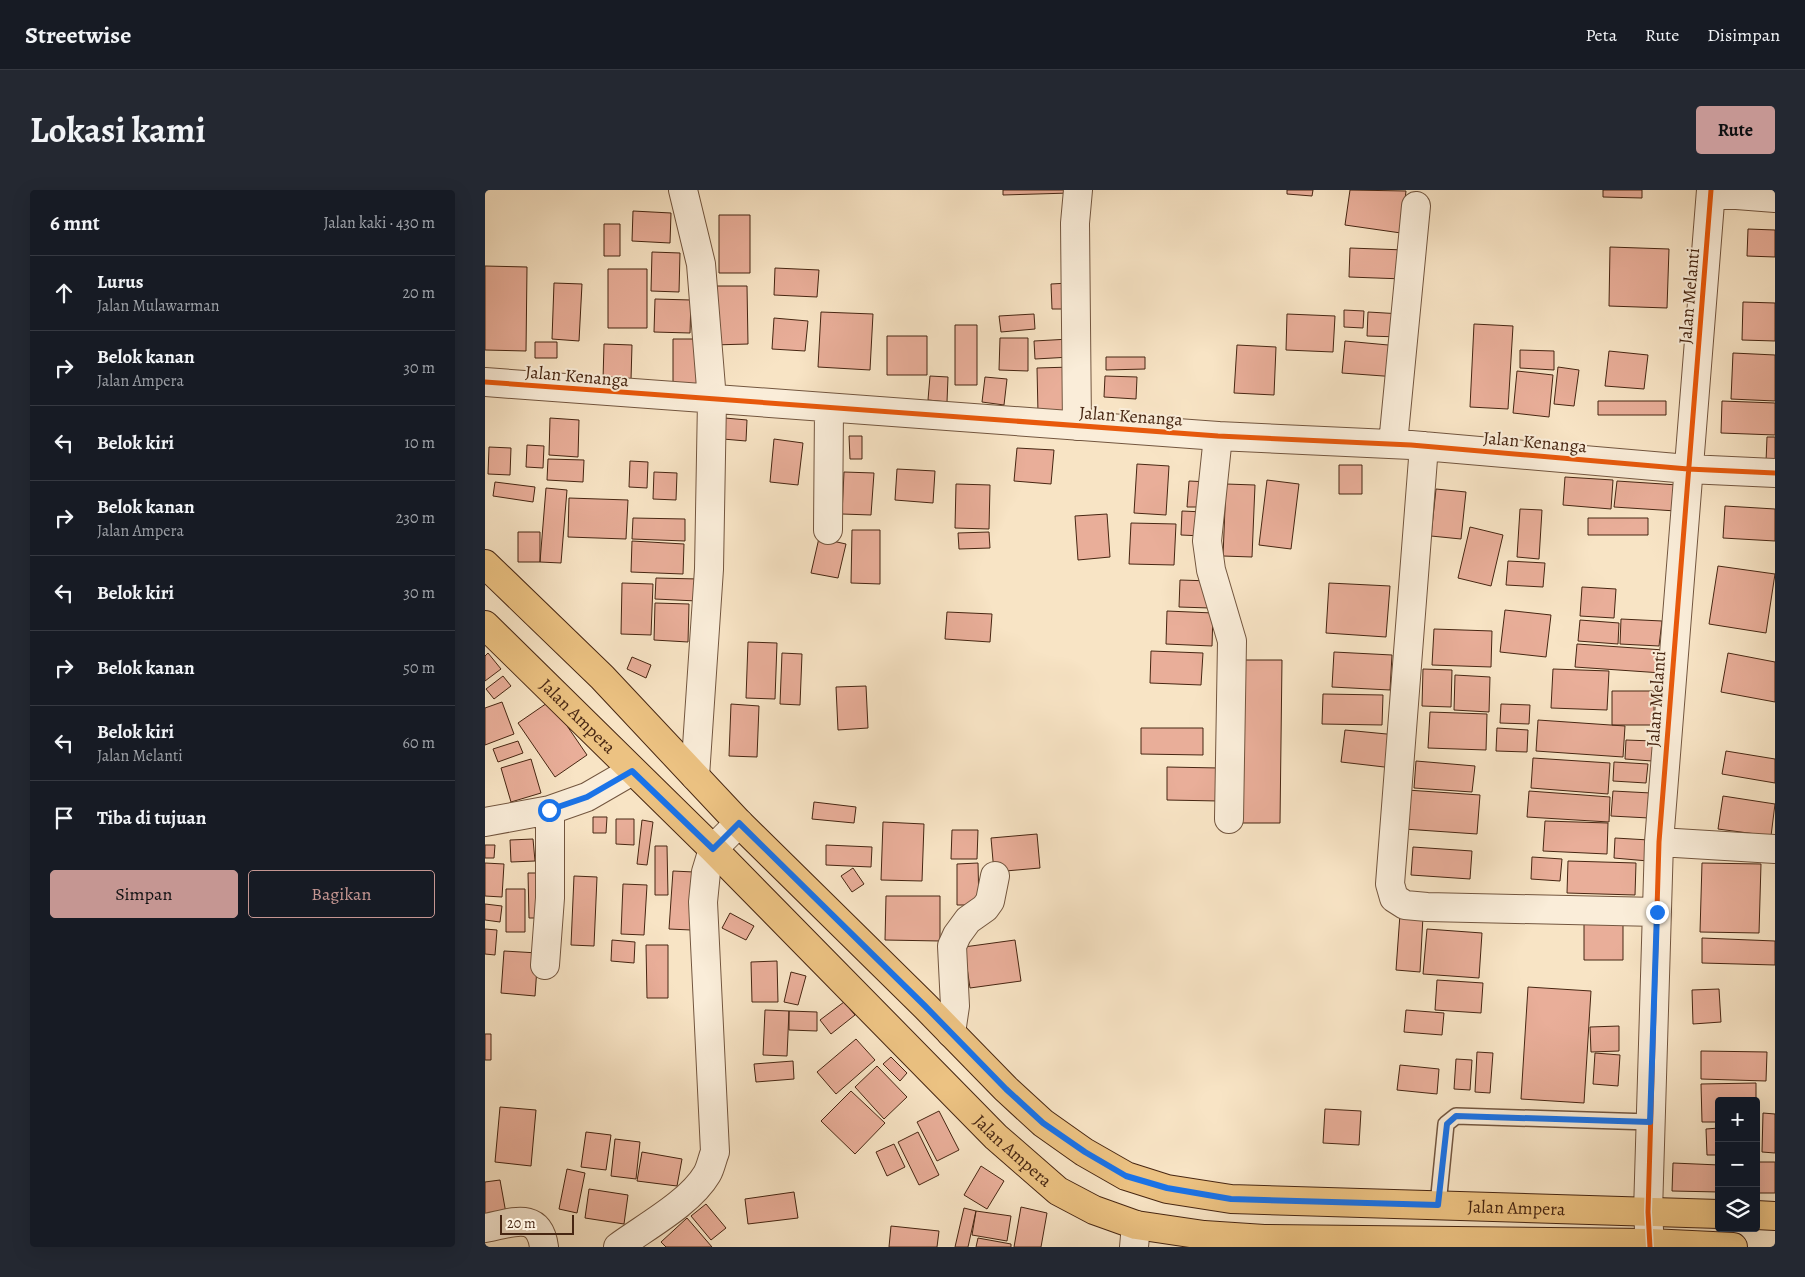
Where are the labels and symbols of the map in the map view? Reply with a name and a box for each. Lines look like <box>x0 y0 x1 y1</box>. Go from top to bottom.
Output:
street label: Jalan Melanti <box>1673 247 1705 345</box>
street label: Jalan Kenanga <box>524 360 630 393</box>
street label: Jalan Kenanga <box>1078 400 1184 432</box>
street label: Jalan Kenanga <box>1482 426 1588 459</box>
street label: Jalan Melanti <box>1641 650 1671 748</box>
street label: Jalan Ampera <box>534 673 621 759</box>
route start <box>538 799 561 822</box>
route end <box>1646 901 1669 924</box>
street label: Jalan Ampera <box>968 1109 1058 1193</box>
street label: Jalan Ampera <box>1467 1194 1566 1221</box>
scale bar <box>500 1212 574 1235</box>

